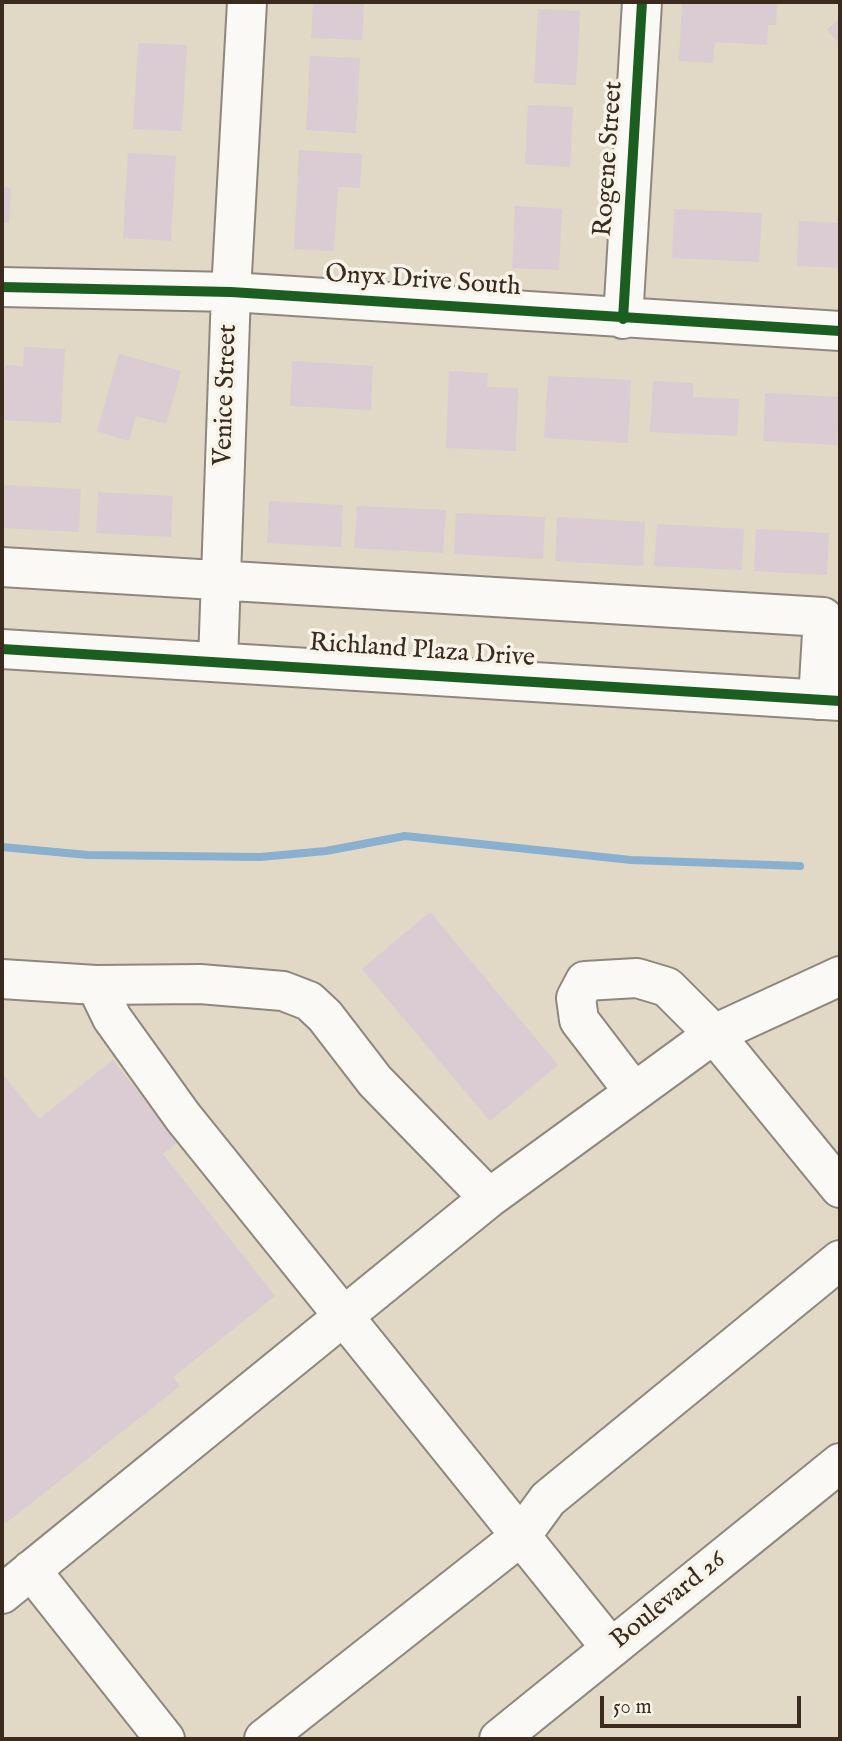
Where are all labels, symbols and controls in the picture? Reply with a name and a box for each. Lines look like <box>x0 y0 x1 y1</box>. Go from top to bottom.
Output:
street label: Rogene Street <box>589 80 631 238</box>
street label: Onyx Drive South <box>324 260 522 304</box>
street label: Venice Street <box>209 324 245 466</box>
street label: Richland Plaza Drive <box>308 629 536 675</box>
street label: Boulevard 26 <box>605 1545 733 1657</box>
scale bar <box>604 1682 805 1726</box>
text: 50 m <box>613 1694 652 1721</box>

